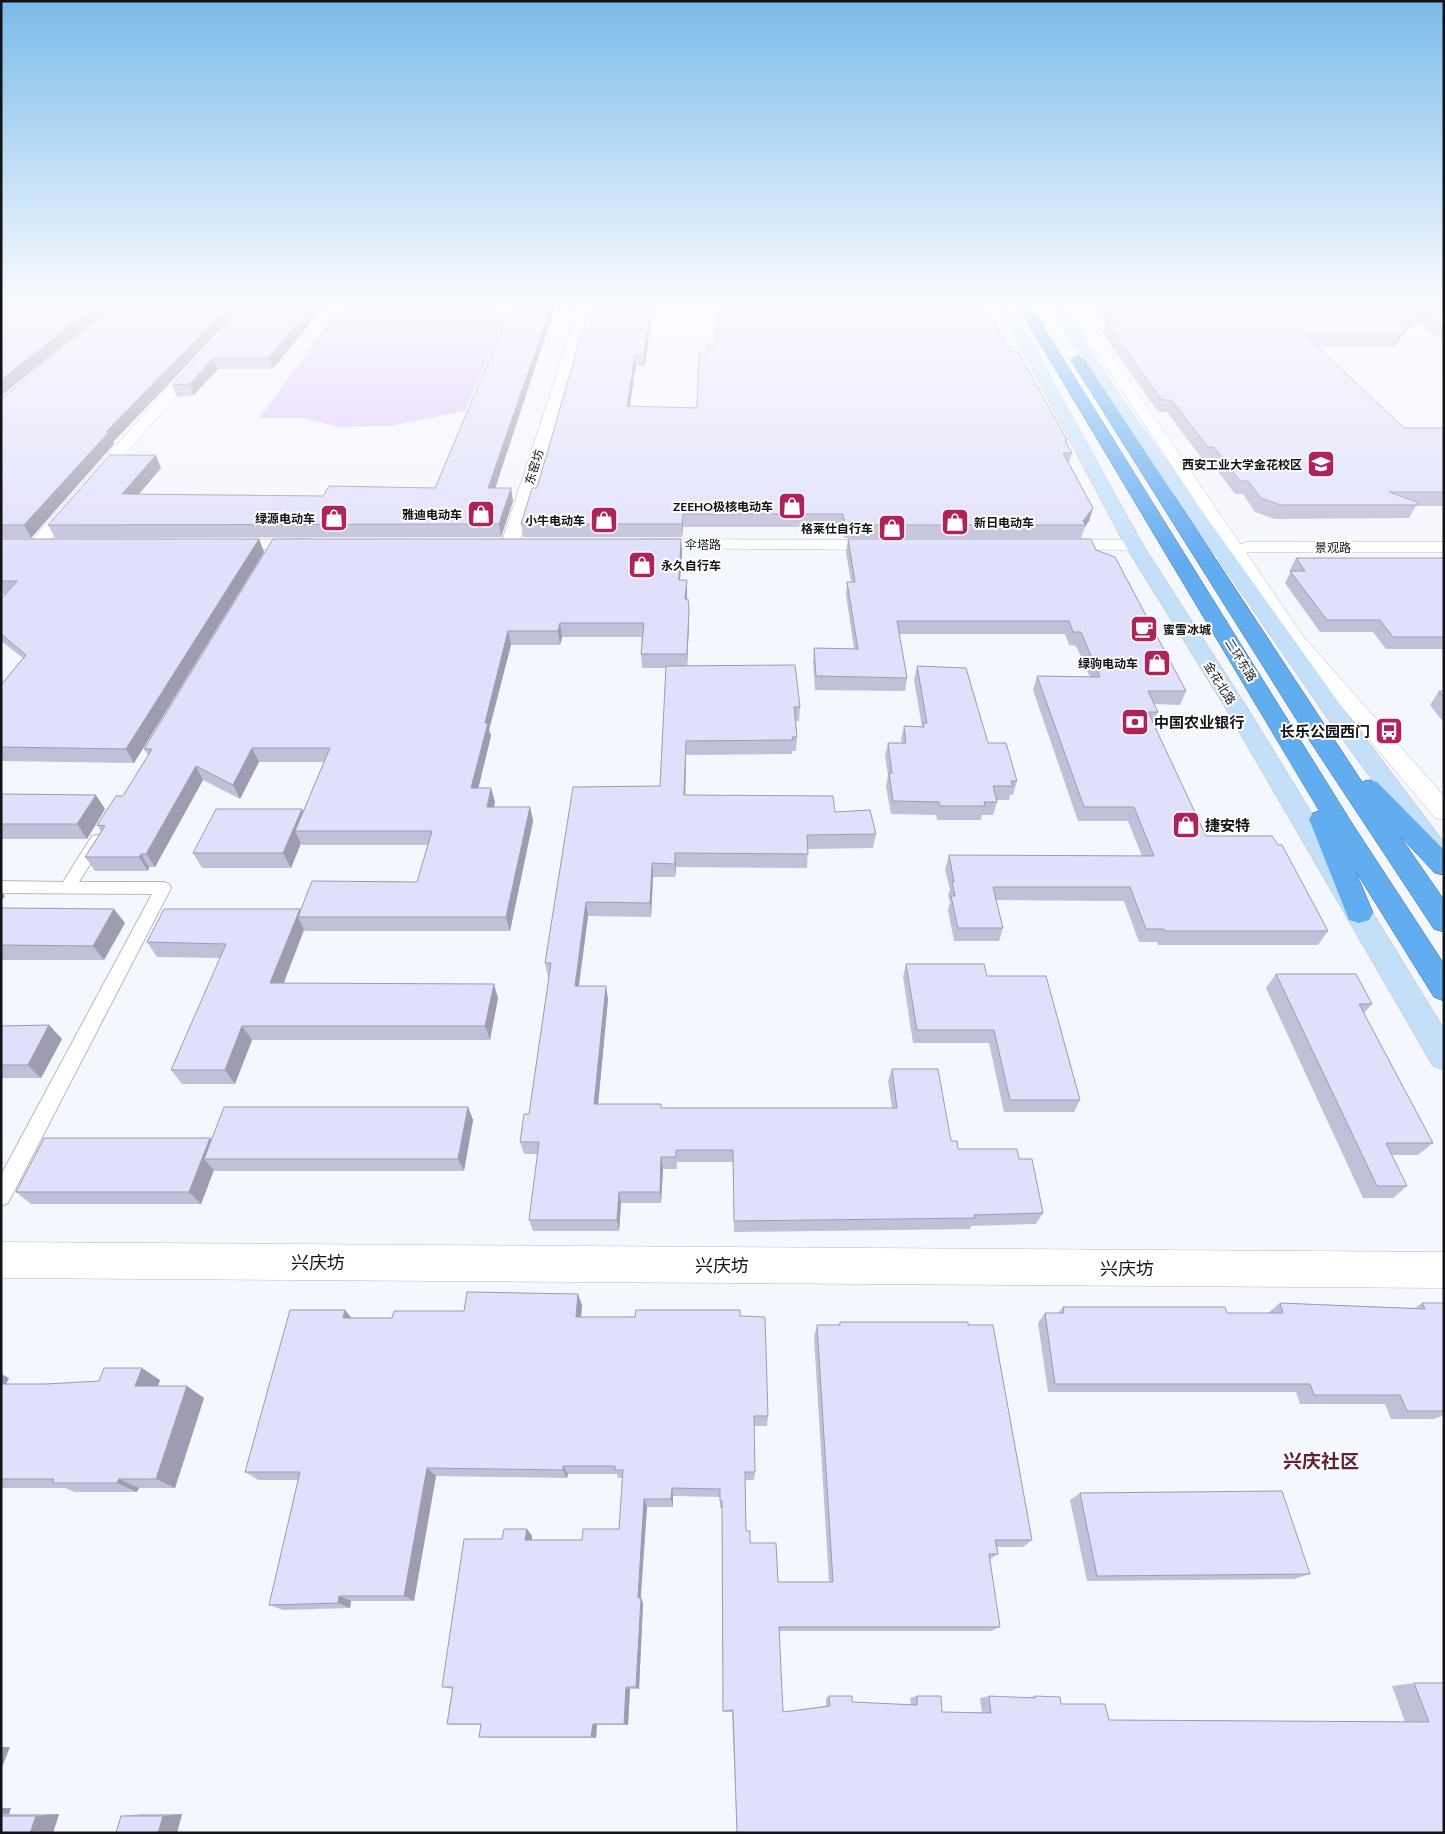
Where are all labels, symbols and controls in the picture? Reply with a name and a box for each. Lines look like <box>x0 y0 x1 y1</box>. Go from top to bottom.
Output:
street label: 东窑坊 <box>522 448 546 486</box>
school or university icon: 西安工业大学金花校区 <box>1306 449 1336 479</box>
place label: 西安工业大学金花校区 <box>1182 457 1302 472</box>
shop icon: ZEEHO极核电动车 <box>777 491 807 521</box>
shop icon: 雅迪电动车 <box>466 499 496 529</box>
place label: ZEEHO极核电动车 <box>673 499 773 514</box>
shop icon: 绿源电动车 <box>319 503 349 533</box>
shop icon: 小牛电动车 <box>589 505 619 535</box>
place label: 雅迪电动车 <box>402 507 462 522</box>
shop icon: 新日电动车 <box>940 507 970 537</box>
place label: 绿源电动车 <box>255 511 315 526</box>
place label: 小牛电动车 <box>525 513 585 528</box>
shop icon: 格莱仕自行车 <box>877 513 907 543</box>
place label: 新日电动车 <box>974 515 1034 530</box>
place label: 格莱仕自行车 <box>801 521 873 536</box>
street label: 伞塔路 <box>685 537 721 552</box>
street label: 景观路 <box>1315 540 1351 555</box>
shop icon: 永久自行车 <box>627 550 657 580</box>
place label: 永久自行车 <box>661 558 721 573</box>
cafe icon: 蜜雪冰城 <box>1129 614 1159 644</box>
place label: 蜜雪冰城 <box>1163 622 1211 637</box>
street label: 二环东路 <box>1222 636 1260 684</box>
shop icon: 绿驹电动车 <box>1142 648 1172 678</box>
place label: 绿驹电动车 <box>1078 656 1138 671</box>
street label: 金花北路 <box>1201 659 1239 707</box>
bank icon: 中国农业银行 <box>1120 707 1150 737</box>
place label: 中国农业银行 <box>1154 713 1244 731</box>
bus stop icon: 长乐公园西门 <box>1374 716 1404 746</box>
place label: 长乐公园西门 <box>1280 722 1370 740</box>
shop icon: 捷安特 <box>1171 810 1201 840</box>
place label: 捷安特 <box>1205 816 1250 834</box>
street label: 兴庆坊 <box>291 1251 345 1273</box>
street label: 兴庆坊 <box>695 1254 749 1276</box>
street label: 兴庆坊 <box>1100 1257 1154 1279</box>
district label: 兴庆社区 <box>1283 1449 1359 1472</box>

